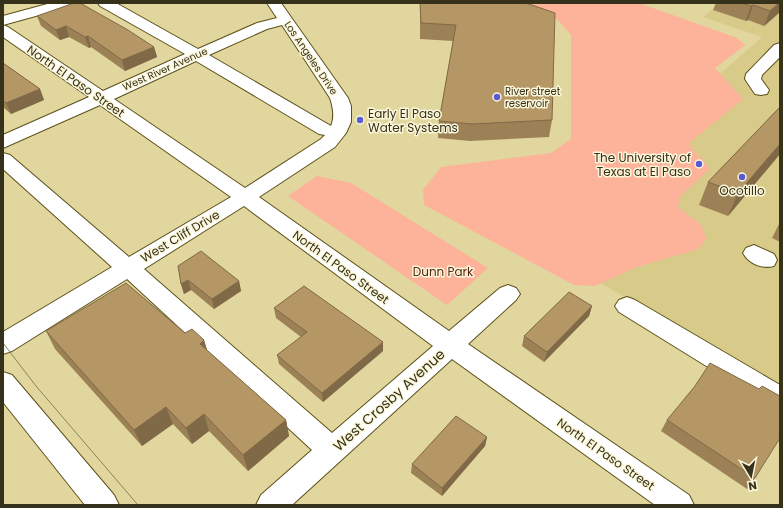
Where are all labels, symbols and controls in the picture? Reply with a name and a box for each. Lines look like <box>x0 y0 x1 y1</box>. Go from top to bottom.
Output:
street label: Los Angeles Drive <box>281 18 341 98</box>
street label: North El Paso Street <box>24 41 128 121</box>
street label: West River Avenue <box>120 43 210 95</box>
place label: River street reservoir <box>505 84 561 111</box>
marker: River street reservoir <box>492 92 502 102</box>
place label: Early El Paso Water Systems <box>368 105 458 136</box>
marker: Early El Paso Water Systems <box>355 115 365 125</box>
place label: The University of Texas at El Paso <box>594 149 691 180</box>
marker: The University of Texas at El Paso <box>694 159 704 169</box>
marker: Ocotillo <box>737 172 747 182</box>
place label: Ocotillo <box>719 182 765 199</box>
street label: West Cliff Drive <box>137 206 223 266</box>
street label: North El Paso Street <box>289 226 393 308</box>
park label: Dunn Park <box>413 263 474 280</box>
street label: West Crosby Avenue <box>329 344 450 456</box>
street label: North El Paso Street <box>554 414 658 494</box>
north arrow <box>731 456 771 496</box>
text: N <box>747 477 758 494</box>

